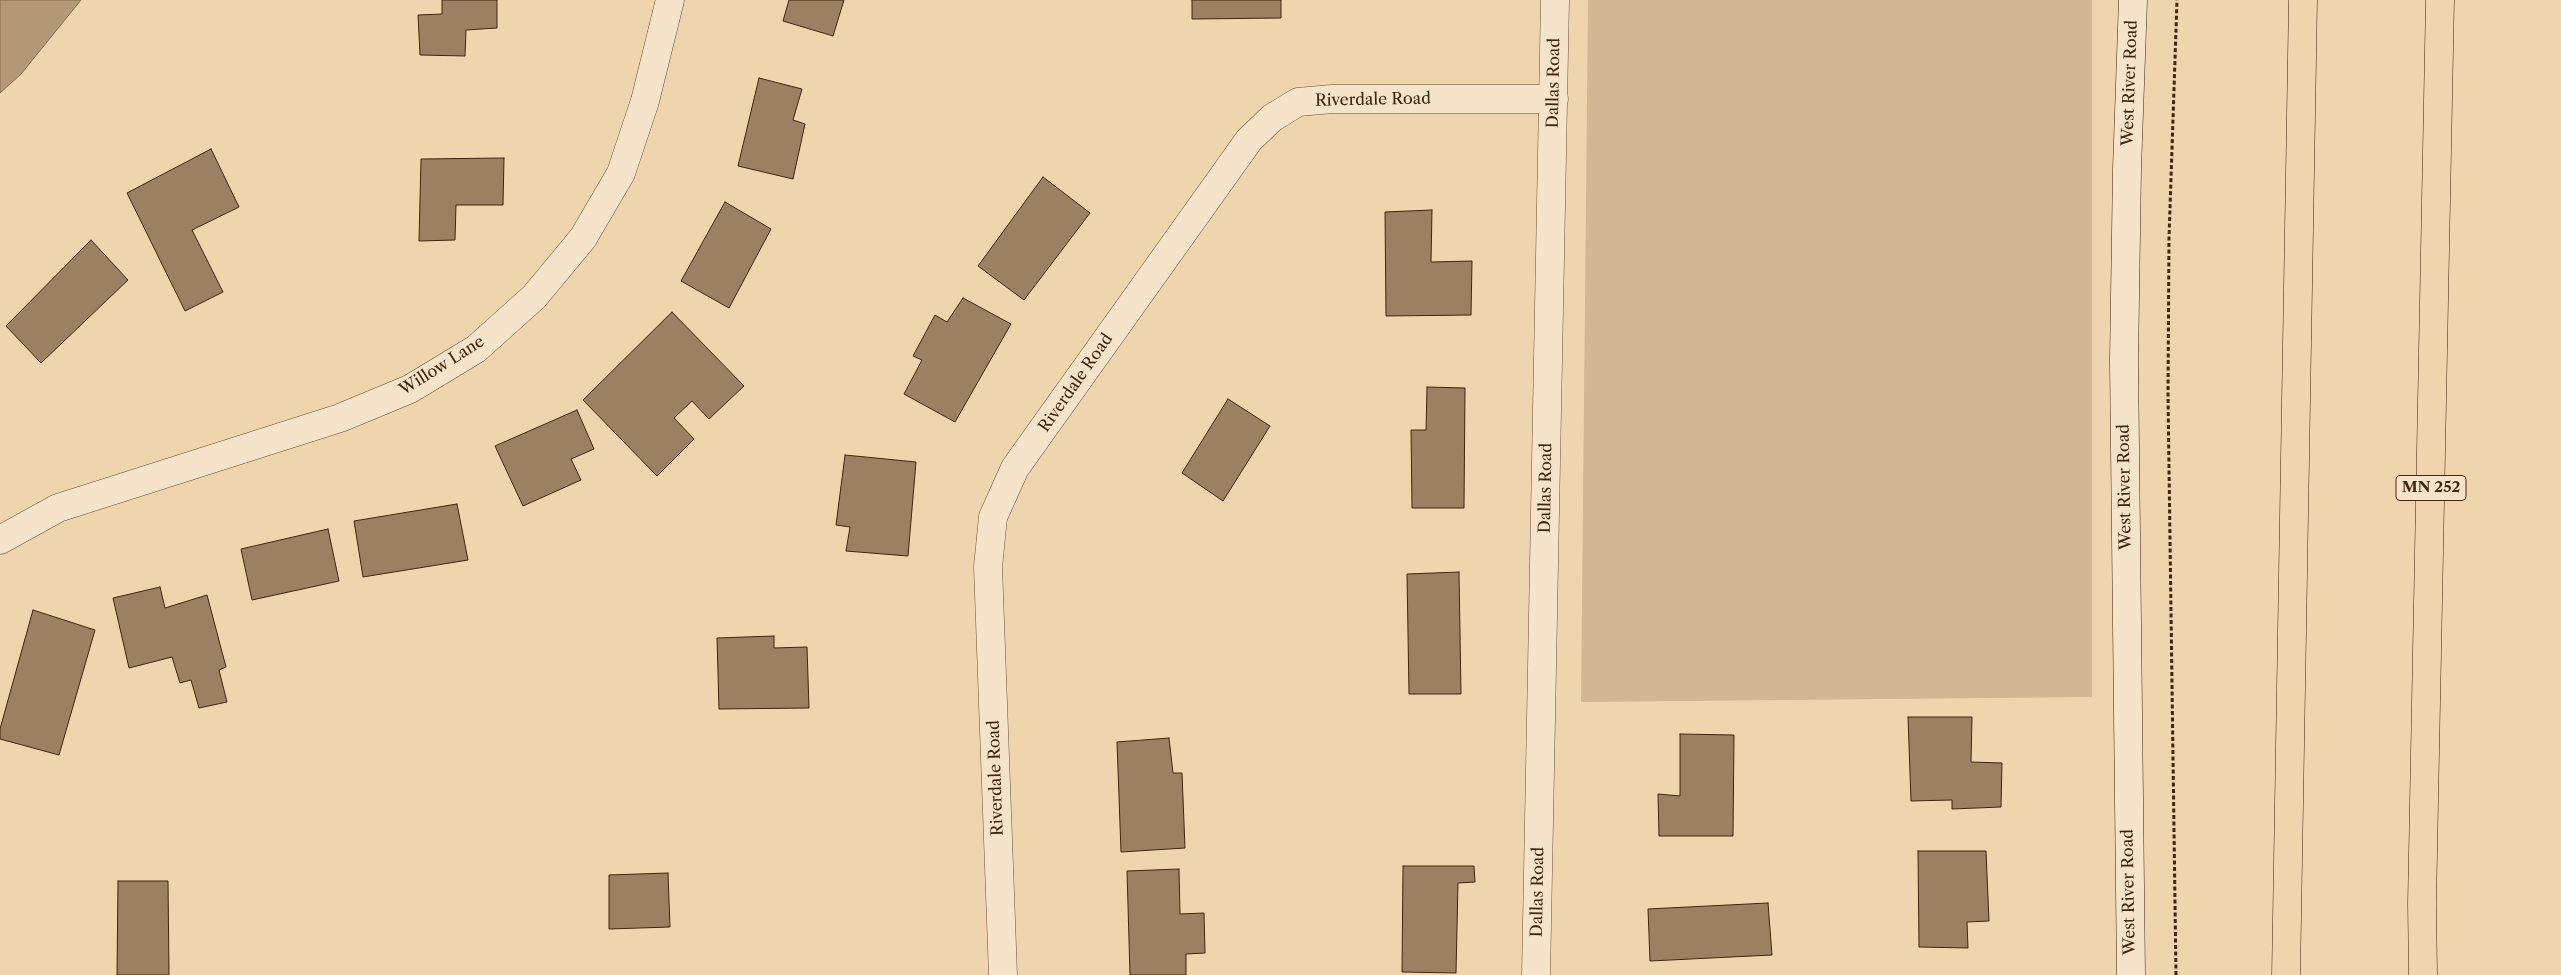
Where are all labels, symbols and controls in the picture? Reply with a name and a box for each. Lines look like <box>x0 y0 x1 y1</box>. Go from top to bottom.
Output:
street label: West River Road <box>2118 20 2142 146</box>
street label: Dallas Road <box>1544 38 1564 128</box>
street label: Riverdale Road <box>1315 89 1431 111</box>
street label: Riverdale Road <box>1035 330 1117 436</box>
street label: Willow Lane <box>396 332 488 400</box>
street label: West River Road <box>2114 424 2136 550</box>
street label: Dallas Road <box>1536 443 1556 533</box>
road number: MN 252 <box>2396 476 2466 500</box>
street label: Riverdale Road <box>984 720 1008 836</box>
street label: West River Road <box>2118 829 2140 955</box>
street label: Dallas Road <box>1528 847 1548 937</box>

